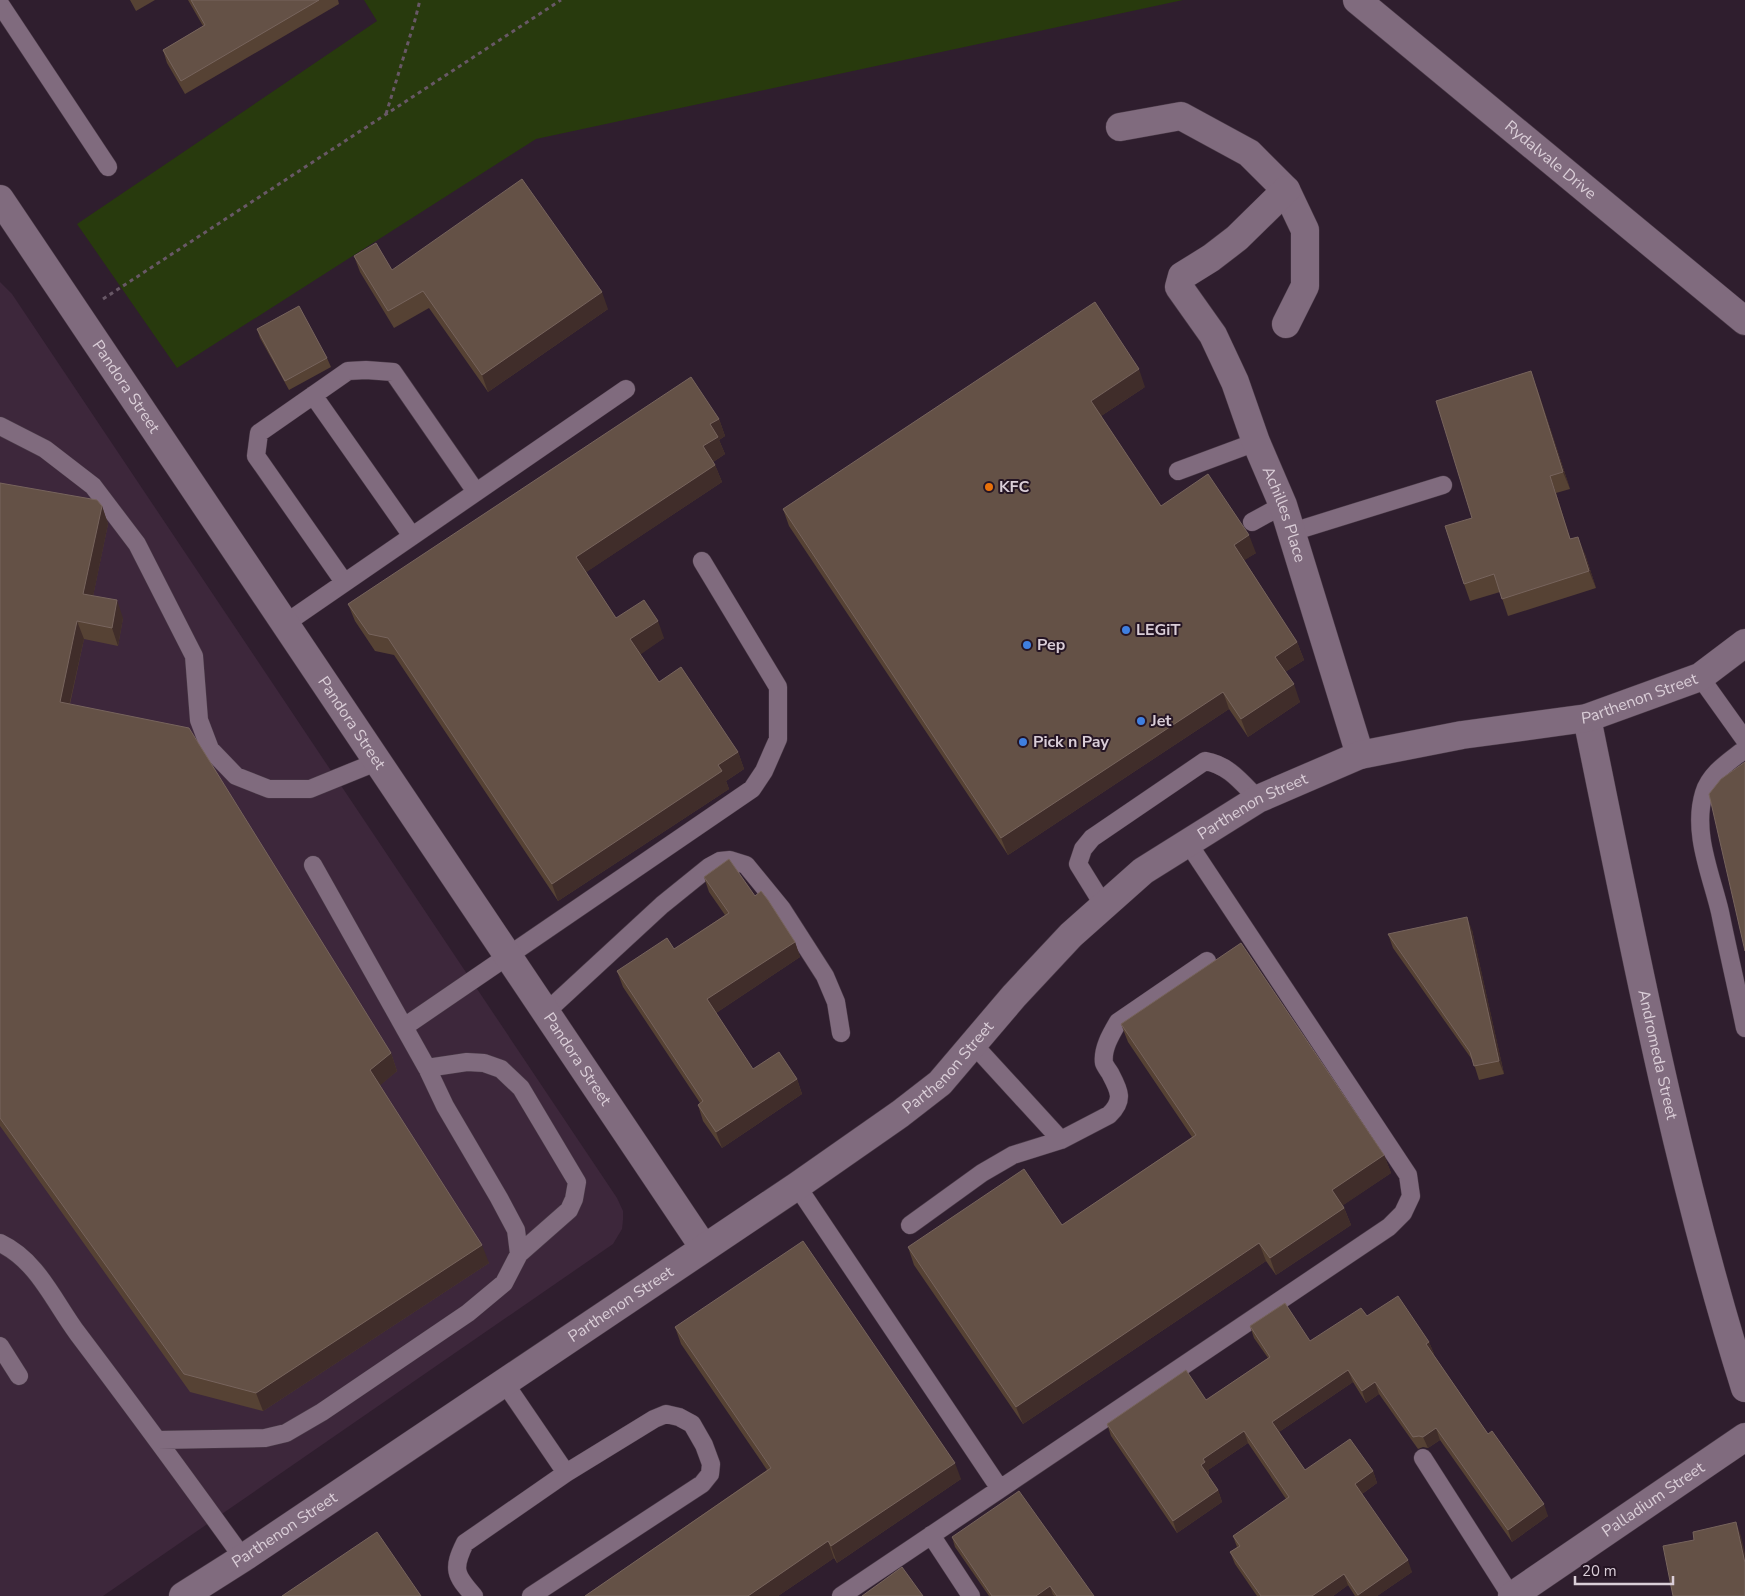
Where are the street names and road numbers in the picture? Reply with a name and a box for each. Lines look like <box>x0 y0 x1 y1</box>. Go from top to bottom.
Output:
street label: Rydalvale Drive <box>1500 115 1601 205</box>
street label: Pandora Street <box>87 336 165 438</box>
street label: Achilles Place <box>1257 463 1311 565</box>
street label: Parthenon Street <box>1580 668 1701 730</box>
street label: Pandora Street <box>313 672 391 774</box>
street label: Parthenon Street <box>1193 768 1311 845</box>
street label: Andromeda Street <box>1632 988 1683 1122</box>
street label: Pandora Street <box>538 1008 617 1110</box>
street label: Parthenon Street <box>898 1016 999 1119</box>
street label: Parthenon Street <box>564 1261 678 1348</box>
street label: Palladium Street <box>1598 1457 1709 1542</box>
street label: Parthenon Street <box>228 1487 342 1573</box>

